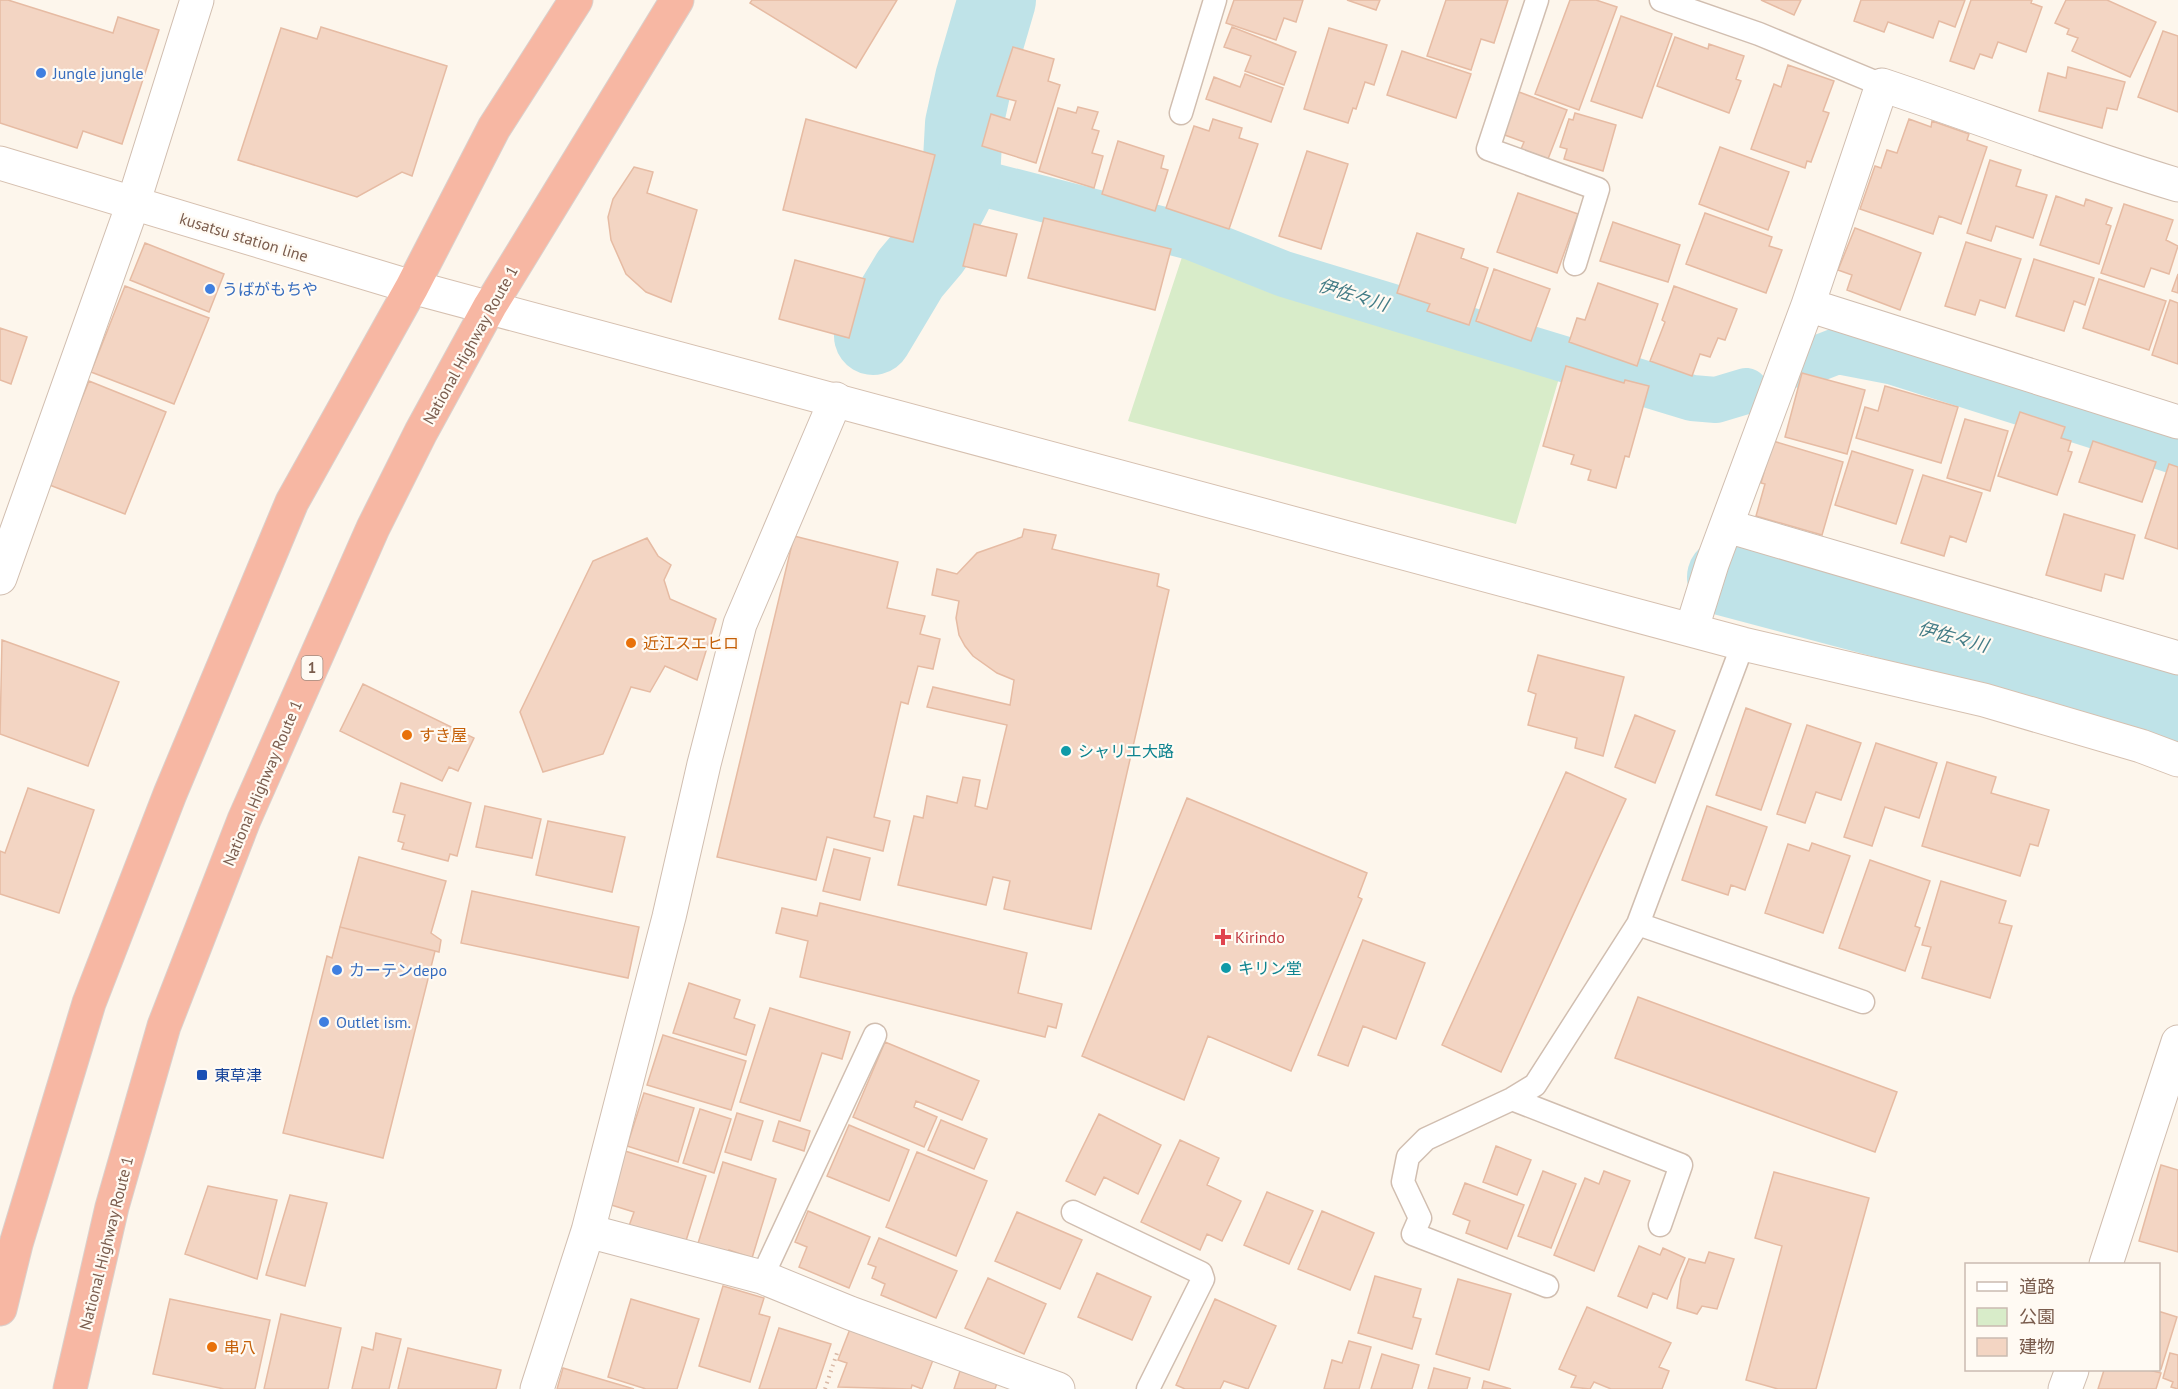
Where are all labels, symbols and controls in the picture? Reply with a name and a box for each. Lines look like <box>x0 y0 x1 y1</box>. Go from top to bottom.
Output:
place label: Jungle jungle <box>52 63 144 83</box>
marker: Jungle jungle <box>34 66 48 80</box>
street label: kusatsu station line <box>177 208 311 266</box>
street label: National Highway Route 1 <box>418 262 522 428</box>
water label: 伊佐々川 <box>1315 273 1393 317</box>
place label: うばがもちや <box>222 279 318 299</box>
marker: うばがもちや <box>203 282 217 296</box>
water label: 伊佐々川 <box>1915 616 1993 657</box>
place label: 近江スエヒロ <box>643 633 739 653</box>
marker: 近江スエヒロ <box>624 636 638 650</box>
road number: 1 <box>302 656 322 680</box>
street label: National Highway Route 1 <box>218 697 306 869</box>
place label: すき屋 <box>419 725 467 745</box>
marker: すき屋 <box>400 728 414 742</box>
place label: シャリエ大路 <box>1078 741 1174 761</box>
marker: シャリエ大路 <box>1059 744 1073 758</box>
place label: Kirindo <box>1235 927 1285 947</box>
marker: Kirindo <box>1216 930 1230 944</box>
place label: キリン堂 <box>1238 958 1302 978</box>
place label: カーテンdepo <box>349 960 447 980</box>
marker: キリン堂 <box>1219 961 1233 975</box>
marker: カーテンdepo <box>330 963 344 977</box>
place label: Outlet ism. <box>336 1012 411 1032</box>
marker: Outlet ism. <box>317 1015 331 1029</box>
place label: 東草津 <box>214 1065 262 1085</box>
marker: 東草津 <box>195 1068 209 1082</box>
street label: National Highway Route 1 <box>75 1154 137 1332</box>
legend <box>1965 1263 2160 1371</box>
text: 道路 <box>2019 1275 2055 1298</box>
text: 公園 <box>2019 1305 2055 1328</box>
text: 建物 <box>2019 1335 2055 1358</box>
place label: 串八 <box>224 1337 256 1357</box>
marker: 串八 <box>205 1340 219 1354</box>

